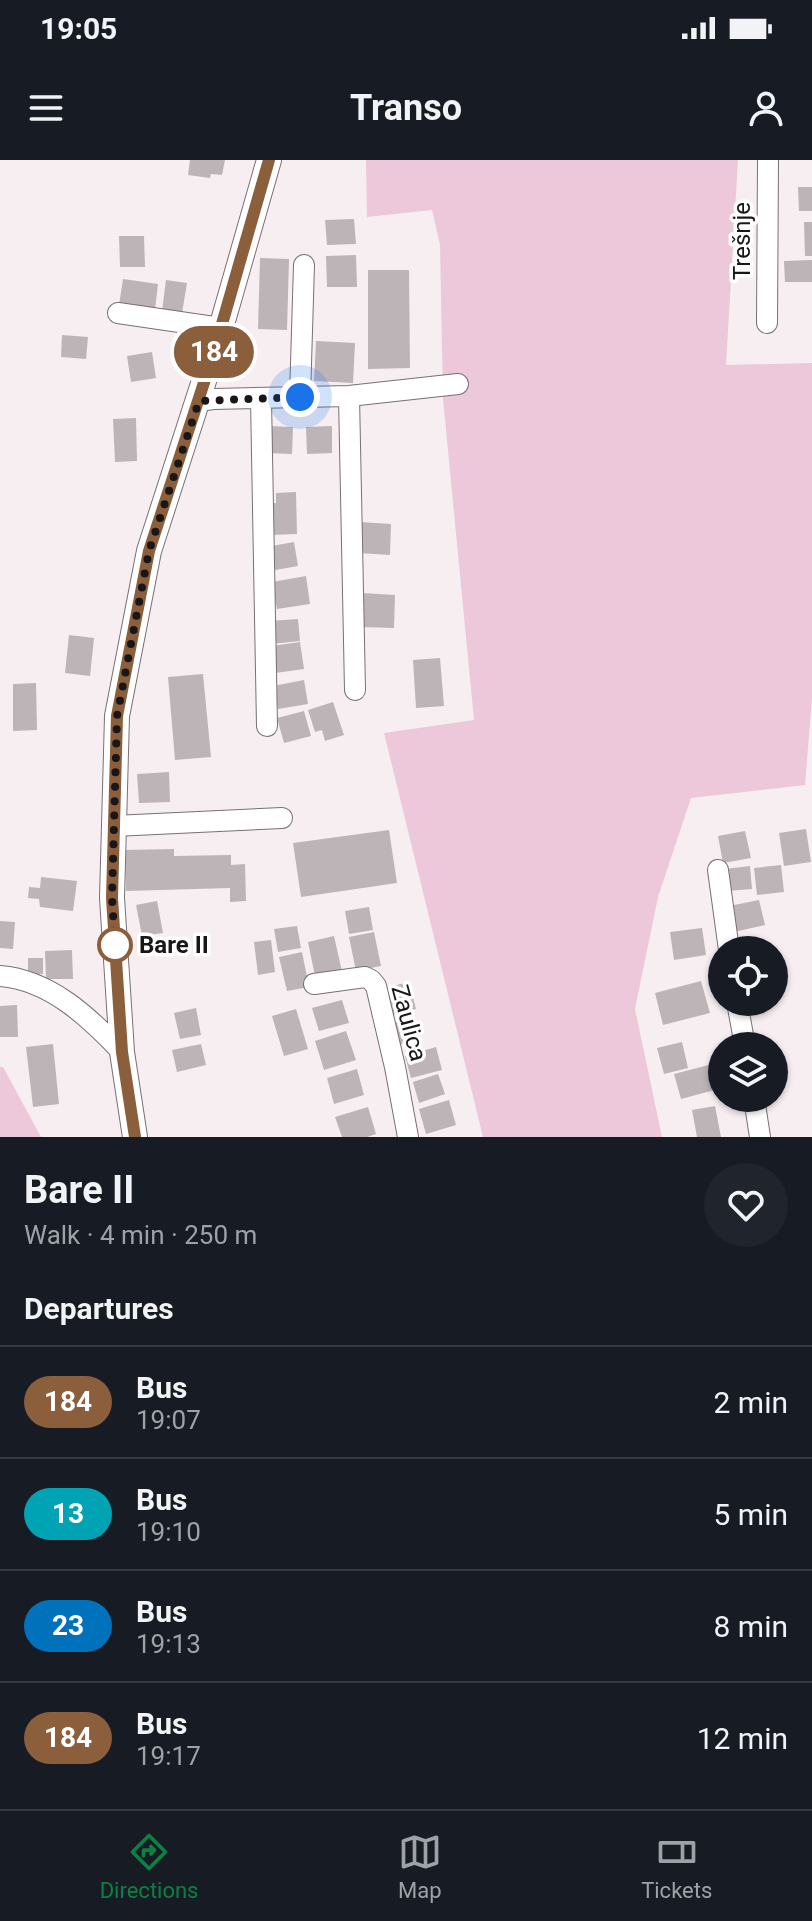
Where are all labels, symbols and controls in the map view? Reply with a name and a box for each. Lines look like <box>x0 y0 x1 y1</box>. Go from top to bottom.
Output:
text: 19:05 <box>40 11 117 46</box>
icon: menu <box>24 86 68 130</box>
icon: person <box>744 86 788 130</box>
text: Transo <box>350 87 462 129</box>
street label: Trešnje <box>728 202 756 280</box>
line badge: 184 <box>168 326 260 378</box>
text: 184 <box>190 335 238 368</box>
your location <box>280 377 320 417</box>
marker: Bare II <box>98 928 132 962</box>
place label: Bare II <box>139 931 209 959</box>
map controls <box>708 936 788 1112</box>
button: locate <box>708 936 788 1016</box>
street label: Zaulica <box>385 982 433 1064</box>
button: layers <box>708 1032 788 1112</box>
button: heart <box>704 1163 788 1247</box>
text: Bare II <box>24 1168 134 1212</box>
text: Walk · 4 min · 250 m <box>24 1220 257 1250</box>
text: Departures <box>24 1291 174 1326</box>
text: Bus <box>136 1370 187 1405</box>
text: 184 <box>44 1385 92 1418</box>
text: 2 min <box>714 1385 788 1420</box>
text: 19:07 <box>136 1405 201 1435</box>
text: Bus <box>136 1482 187 1517</box>
text: 13 <box>52 1497 84 1530</box>
text: 5 min <box>714 1497 788 1532</box>
text: 19:10 <box>136 1517 201 1547</box>
text: Bus <box>136 1594 187 1629</box>
text: 23 <box>52 1609 84 1642</box>
text: 8 min <box>714 1609 788 1644</box>
text: 19:13 <box>136 1629 201 1659</box>
text: Bus <box>136 1706 187 1741</box>
text: 184 <box>44 1721 92 1754</box>
text: 12 min <box>697 1721 788 1756</box>
text: 19:17 <box>136 1741 201 1771</box>
tab: Directions <box>100 1830 198 1903</box>
tab: Map <box>398 1830 442 1903</box>
tab: Tickets <box>641 1830 712 1903</box>

